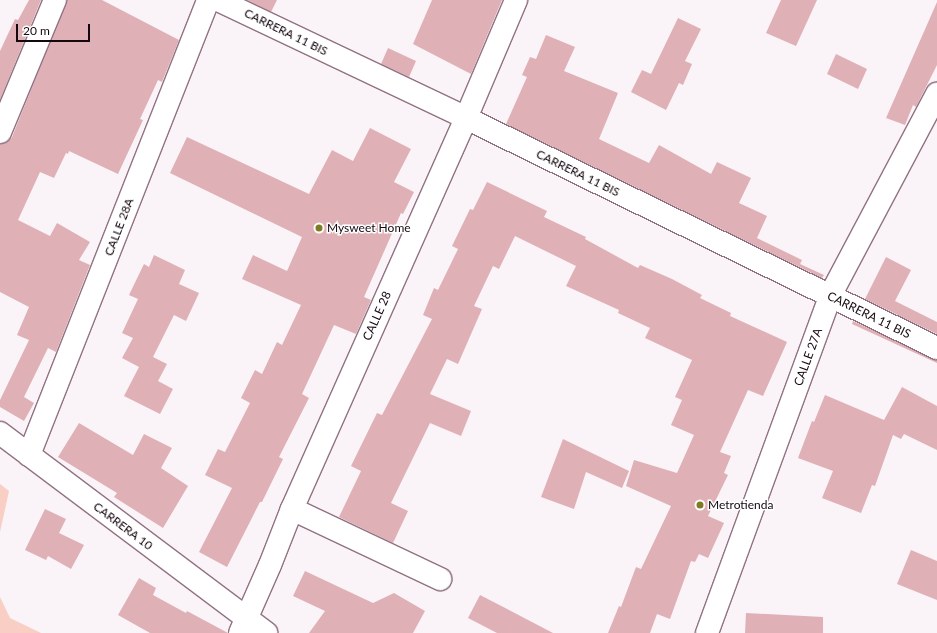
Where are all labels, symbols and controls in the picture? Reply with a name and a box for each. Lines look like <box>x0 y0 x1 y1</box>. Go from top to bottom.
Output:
street label: CARRERA 11 BIS <box>242 5 330 59</box>
scale bar <box>18 16 92 42</box>
text: 20 m <box>23 23 50 38</box>
street label: CARRERA 11 BIS <box>534 146 622 200</box>
street label: CALLE 28A <box>101 196 137 258</box>
place label: Mysweet Home <box>327 221 411 235</box>
marker: Mysweet Home <box>314 223 324 233</box>
street label: CARRERA 11 BIS <box>825 288 913 342</box>
street label: CALLE 28 <box>360 289 394 343</box>
street label: CALLE 27A <box>791 326 825 388</box>
place label: Metrotienda <box>708 498 773 512</box>
street label: CARRERA 10 <box>90 499 156 553</box>
marker: Metrotienda <box>695 500 705 510</box>

